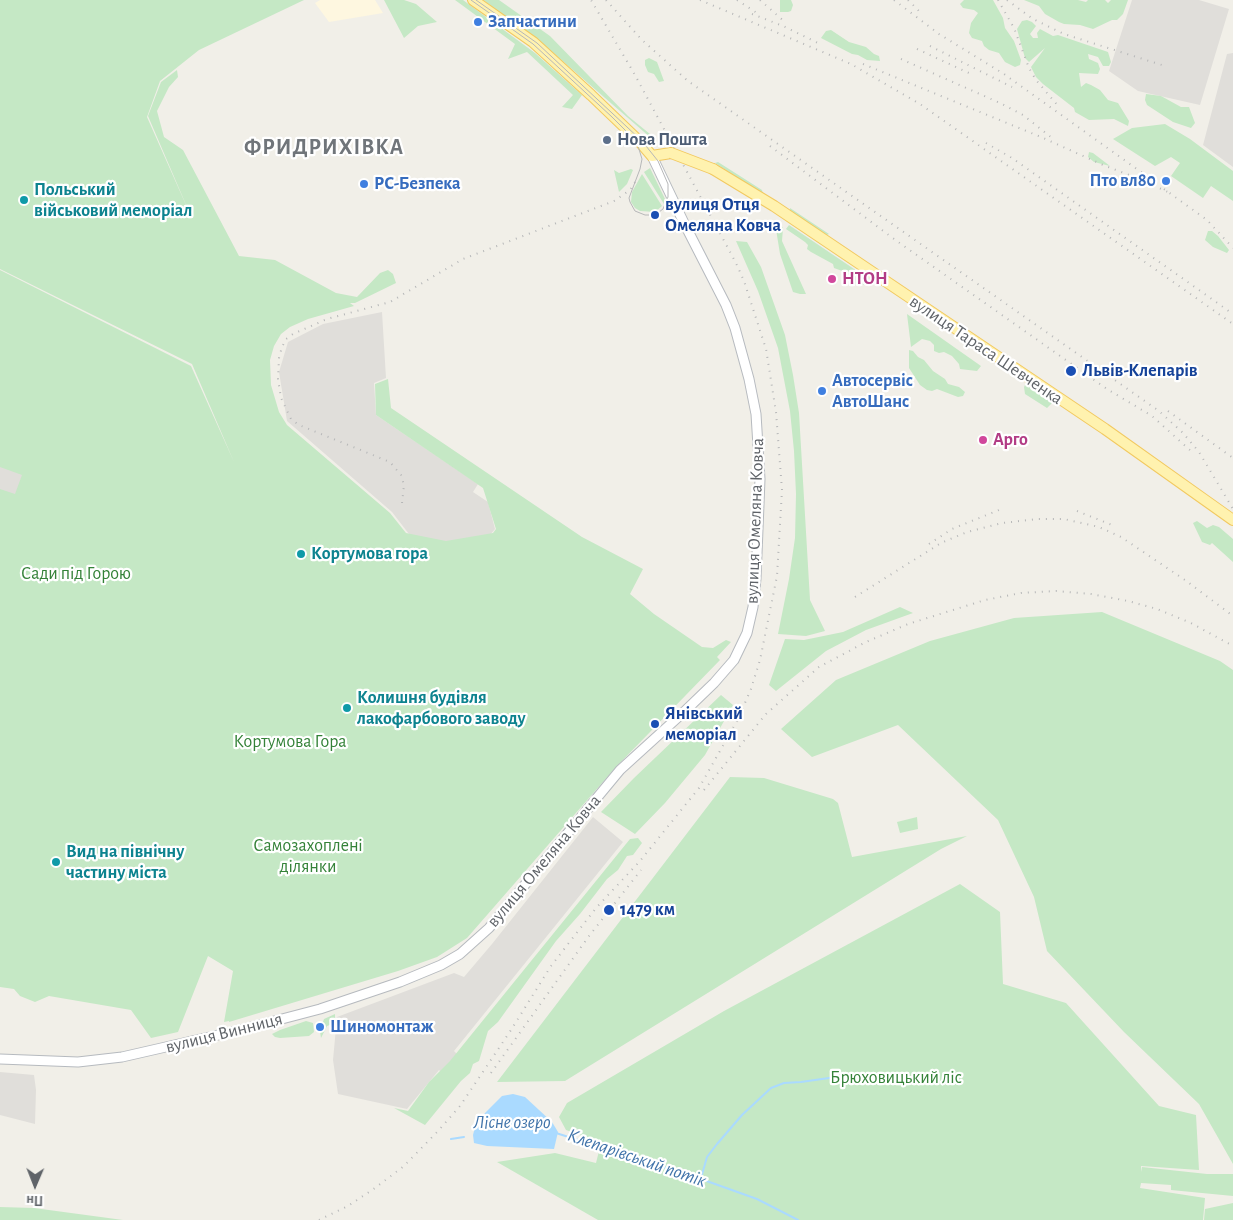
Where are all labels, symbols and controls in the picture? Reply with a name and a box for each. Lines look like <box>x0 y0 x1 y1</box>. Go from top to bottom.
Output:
place label: Запчастини <box>488 11 577 33</box>
marker: Запчастини <box>472 16 484 28</box>
place label: Нова Пошта <box>617 129 707 151</box>
district label: ФРИДРИХІВКА <box>243 134 405 160</box>
marker: Нова Пошта <box>601 134 613 146</box>
place label: Пто вл80 <box>1090 170 1156 192</box>
place label: РС-Безпека <box>374 173 461 195</box>
marker: Пто вл80 <box>1160 175 1172 187</box>
marker: РС-Безпека <box>358 178 370 190</box>
place label: Польський військовий меморіал <box>34 179 192 222</box>
marker: Польський військовий меморіал <box>18 194 30 206</box>
place label: вулиця Отця Омеляна Ковча <box>665 194 781 236</box>
marker: вулиця Отця Омеляна Ковча <box>649 209 661 221</box>
place label: НТОН <box>842 268 888 290</box>
marker: НТОН <box>826 273 838 285</box>
street label: вулиця Тараса Шевченка <box>905 291 1067 409</box>
place label: Львів-Клепарів <box>1082 360 1198 382</box>
marker: Львів-Клепарів <box>1064 364 1078 378</box>
place label: Автосервіс АвтоШанс <box>832 370 913 412</box>
marker: Автосервіс АвтоШанс <box>816 385 828 397</box>
place label: Арго <box>993 429 1028 451</box>
marker: Арго <box>977 434 989 446</box>
street label: вулиця Омеляна Ковча <box>741 437 769 605</box>
place label: Кортумова гора <box>311 543 428 565</box>
marker: Кортумова гора <box>295 548 307 560</box>
park label: Сади під Горою <box>21 563 131 585</box>
place label: Колишня будівля лакофарбового заводу <box>357 687 526 730</box>
marker: Колишня будівля лакофарбового заводу <box>341 702 353 714</box>
place label: Янівський меморіал <box>665 703 743 746</box>
marker: Янівський меморіал <box>649 718 661 730</box>
park label: Кортумова Гора <box>233 731 347 753</box>
street label: вулиця Омеляна Ковча <box>482 790 606 932</box>
park label: Самозахоплені ділянки <box>253 835 363 878</box>
place label: Вид на північну частину міста <box>66 841 184 884</box>
marker: Вид на північну частину міста <box>50 856 62 868</box>
place label: 1479 км <box>620 899 675 921</box>
marker: 1479 км <box>602 903 616 917</box>
street label: вулиця Винниця <box>163 1008 285 1058</box>
place label: Шиномонтаж <box>330 1016 434 1038</box>
marker: Шиномонтаж <box>314 1021 326 1033</box>
park label: Брюховицький ліс <box>830 1067 962 1089</box>
water label: Лісне озеро <box>473 1111 551 1133</box>
water label: Клепарівський потік <box>565 1124 709 1192</box>
north arrow <box>10 1160 60 1210</box>
text: Пн <box>26 1193 43 1207</box>

